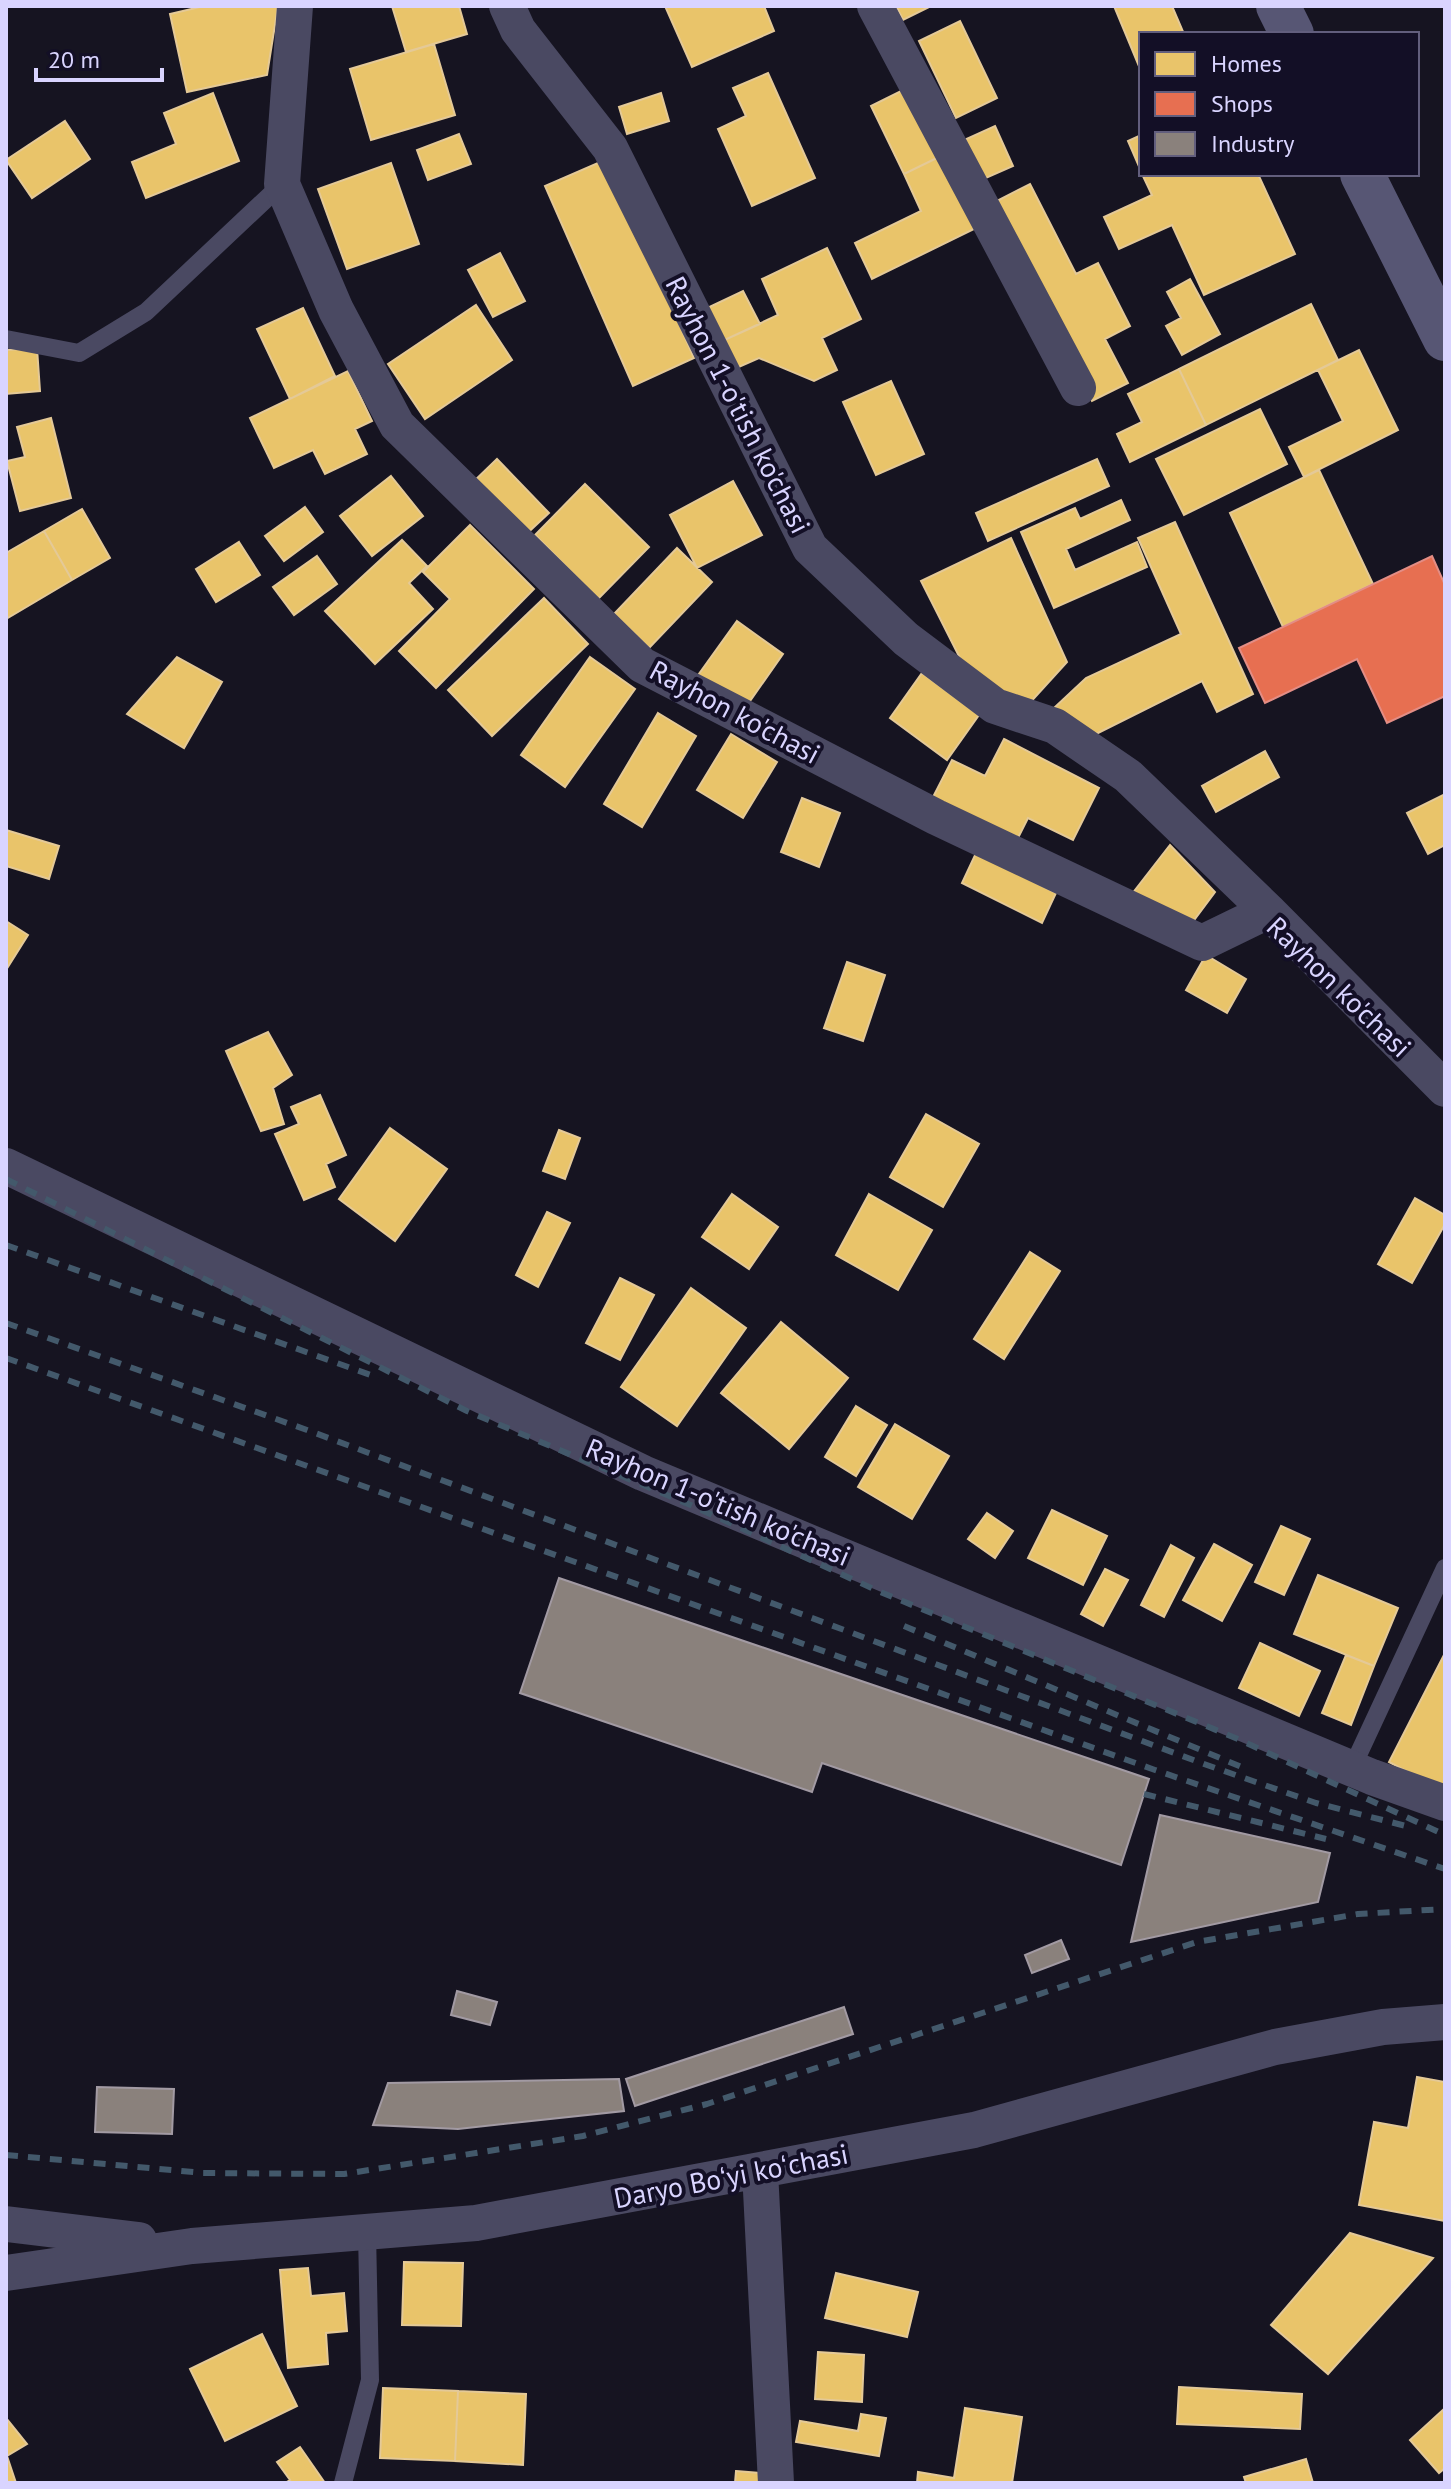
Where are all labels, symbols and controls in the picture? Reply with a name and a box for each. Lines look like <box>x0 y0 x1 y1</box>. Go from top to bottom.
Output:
scale bar <box>36 32 162 82</box>
legend <box>1139 32 1419 176</box>
text: 20 m <box>48 44 100 75</box>
text: Homes <box>1211 48 1282 79</box>
text: Shops <box>1211 88 1273 119</box>
text: Industry <box>1211 128 1295 159</box>
street label: Rayhon 1-o'tish ko'chasi <box>657 270 819 540</box>
street label: Rayhon ko'chasi <box>644 651 827 772</box>
street label: Rayhon ko'chasi <box>1259 908 1420 1065</box>
street label: Rayhon 1-o'tish ko'chasi <box>580 1429 856 1574</box>
street label: Daryo Boʻyi koʻchasi <box>611 2135 851 2216</box>

